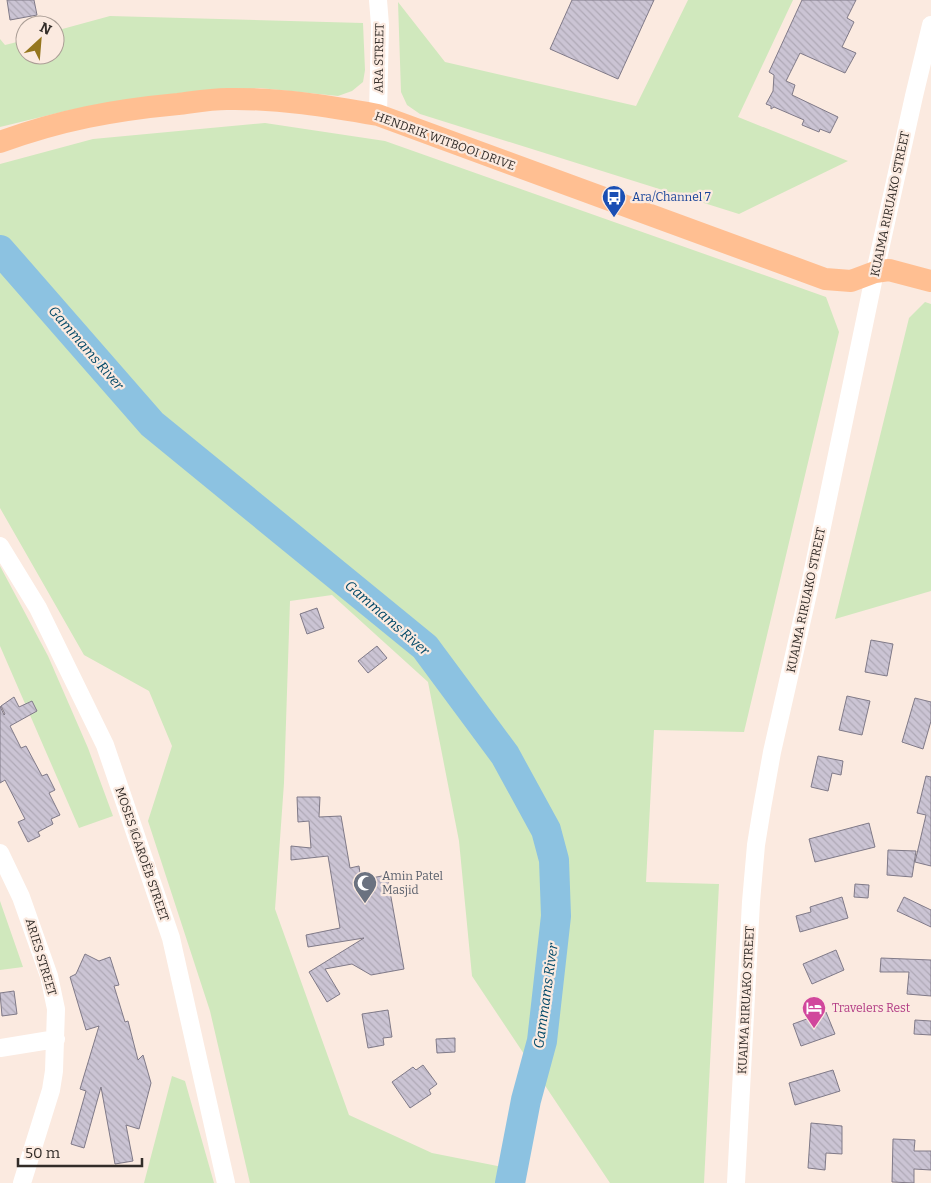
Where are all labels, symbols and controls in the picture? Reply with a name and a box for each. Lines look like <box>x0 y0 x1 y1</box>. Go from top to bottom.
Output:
north arrow <box>15 15 65 65</box>
text: N <box>37 19 54 39</box>
street label: ARA STREET <box>371 23 387 93</box>
street label: HENDRIK WITBOOI DRIVE <box>373 109 517 173</box>
street label: KUAIMA RIRUAKO STREET <box>868 130 912 278</box>
bus stop icon: Ara/Channel 7 <box>601 184 627 218</box>
place label: Ara/Channel 7 <box>632 190 711 204</box>
water label: Gammams River <box>45 302 128 395</box>
street label: KUAIMA RIRUAKO STREET <box>784 526 828 674</box>
water label: Gammams River <box>341 577 434 660</box>
street label: MOSES ǁGAROËB STREET <box>112 785 173 923</box>
place label: Amin Patel Masjid <box>382 869 443 897</box>
mosque icon: Amin Patel Masjid <box>352 870 378 904</box>
street label: ARIES STREET <box>23 917 59 997</box>
street label: KUAIMA RIRUAKO STREET <box>735 926 757 1074</box>
water label: Gammams River <box>530 941 562 1050</box>
hotel icon: Travelers Rest <box>801 995 827 1029</box>
place label: Travelers Rest <box>832 1001 911 1015</box>
scale bar <box>18 1136 141 1168</box>
text: 50 m <box>25 1144 61 1162</box>

